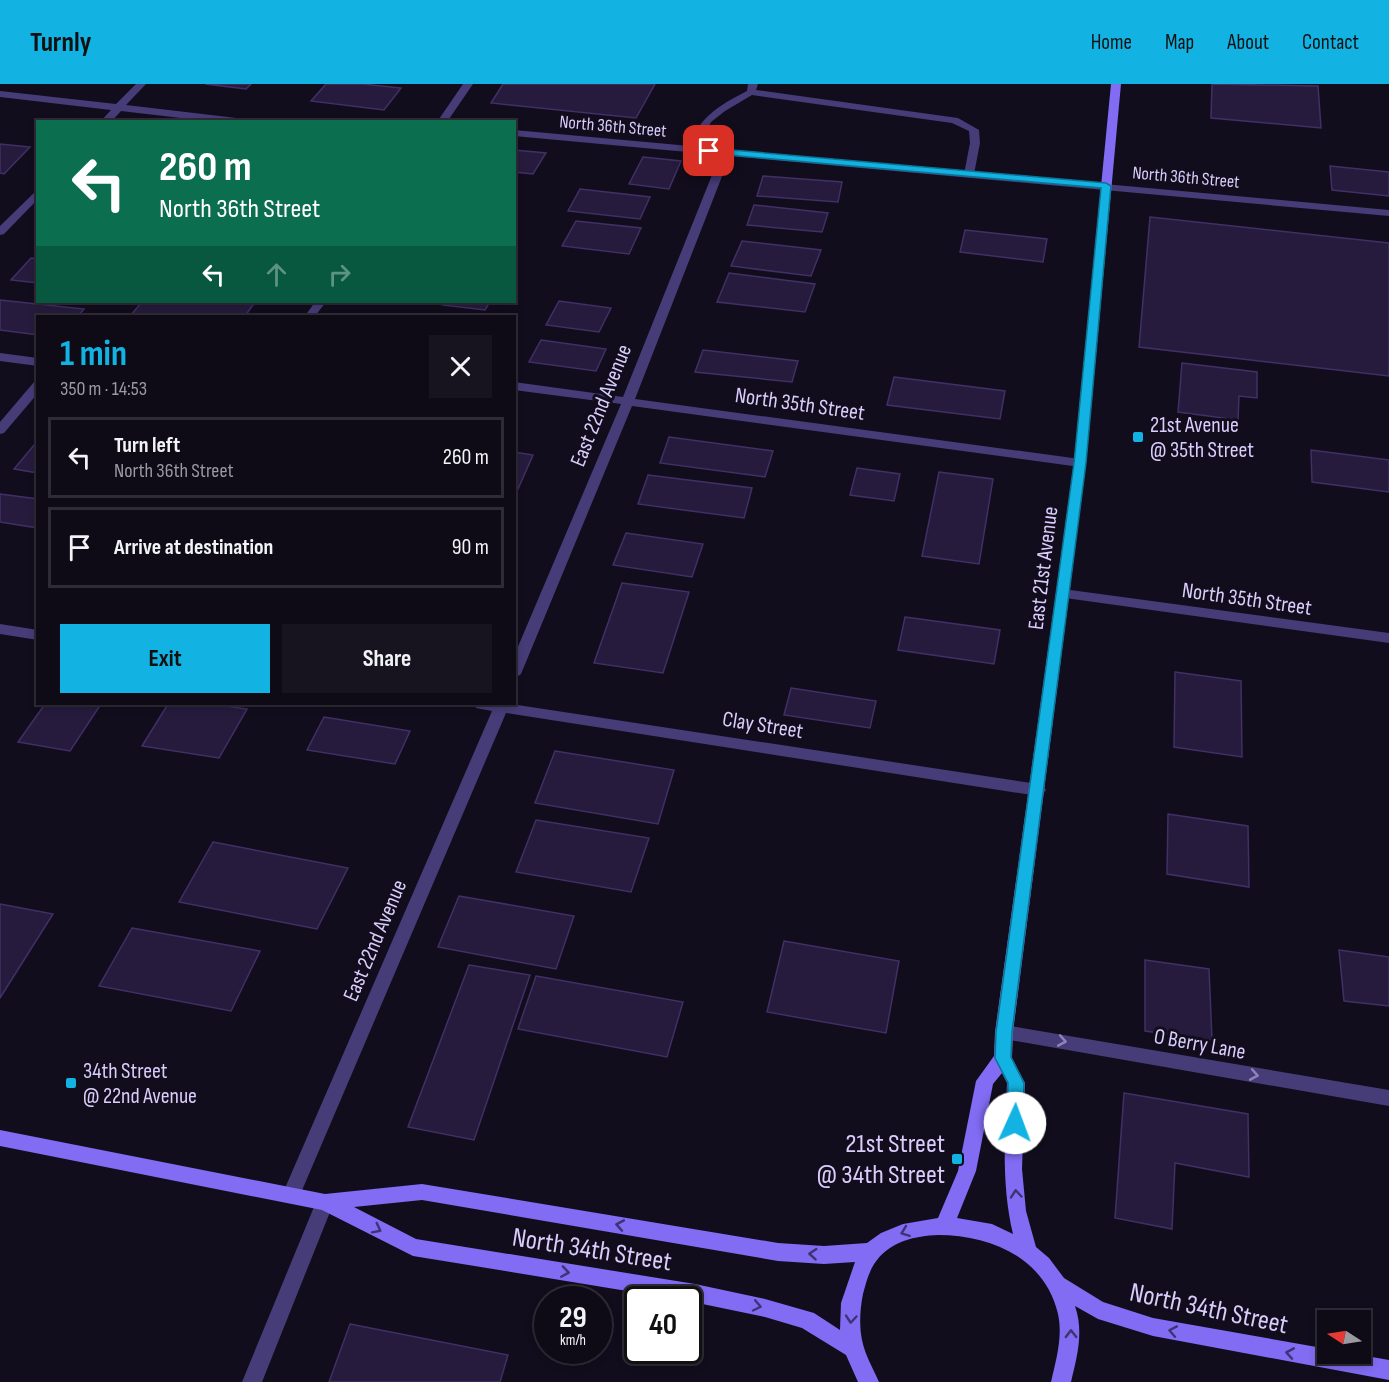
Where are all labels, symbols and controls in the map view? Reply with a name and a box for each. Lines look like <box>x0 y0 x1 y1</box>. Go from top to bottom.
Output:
text: Turnly <box>30 26 91 59</box>
text: Home <box>1091 30 1132 55</box>
text: Map <box>1165 30 1194 55</box>
text: About <box>1227 30 1269 55</box>
text: Contact <box>1302 30 1359 55</box>
street label: North 36th Street <box>558 111 668 142</box>
pin <box>683 125 734 176</box>
icon: arrive <box>692 134 725 167</box>
text: 260 m <box>159 142 252 193</box>
icon: left <box>60 144 138 222</box>
street label: North 36th Street <box>1131 162 1241 193</box>
text: North 36th Street <box>159 193 320 225</box>
icon: left <box>197 258 230 291</box>
icon: ahead <box>260 258 293 291</box>
icon: right <box>323 258 356 291</box>
text: 1 min <box>60 333 127 376</box>
button: close <box>429 335 492 398</box>
street label: East 22nd Avenue <box>565 341 638 471</box>
text: 350 m · 14:53 <box>60 377 147 401</box>
street label: North 35th Street <box>733 382 867 427</box>
place label: 21st Avenue @ 35th Street <box>1150 412 1254 464</box>
marker: 21st Avenue @ 35th Street <box>1131 430 1145 444</box>
text: Turn left <box>114 432 180 459</box>
icon: left <box>63 441 96 474</box>
text: 260 m <box>443 444 489 471</box>
text: North 36th Street <box>114 459 233 483</box>
street label: East 21st Avenue <box>1023 505 1064 631</box>
icon: arrive <box>63 531 96 564</box>
text: Arrive at destination <box>114 534 273 561</box>
text: 90 m <box>452 534 489 561</box>
street label: North 35th Street <box>1180 577 1314 622</box>
button: Exit <box>60 624 270 693</box>
button: Share <box>282 624 492 693</box>
street label: Clay Street <box>720 706 805 745</box>
street label: East 22nd Avenue <box>338 876 413 1005</box>
street label: O Berry Lane <box>1152 1023 1248 1066</box>
one-way arrow <box>1057 1035 1066 1047</box>
place label: 34th Street @ 22nd Avenue <box>83 1058 197 1110</box>
one-way arrow <box>1248 1068 1258 1081</box>
marker: 34th Street @ 22nd Avenue <box>64 1076 78 1090</box>
position arrow <box>983 1091 1047 1155</box>
place label: 21st Street @ 34th Street <box>817 1128 945 1191</box>
marker: 21st Street @ 34th Street <box>950 1152 964 1166</box>
one-way arrow <box>1010 1189 1023 1199</box>
one-way arrow <box>615 1219 625 1232</box>
one-way arrow <box>370 1221 381 1233</box>
street label: North 34th Street <box>510 1222 674 1278</box>
one-way arrow <box>901 1224 911 1237</box>
one-way arrow <box>808 1248 817 1261</box>
one-way arrow <box>560 1265 570 1278</box>
street label: North 34th Street <box>1127 1277 1291 1341</box>
speed limit sign: 40 <box>624 1286 702 1364</box>
one-way arrow <box>752 1299 762 1312</box>
text: 29 <box>559 1300 587 1336</box>
north arrow <box>1317 1310 1371 1364</box>
map controls <box>1317 1310 1371 1364</box>
one-way arrow <box>844 1315 857 1324</box>
one-way arrow <box>1169 1325 1179 1338</box>
one-way arrow <box>1065 1329 1077 1338</box>
text: km/h <box>560 1331 586 1350</box>
one-way arrow <box>1285 1347 1295 1360</box>

